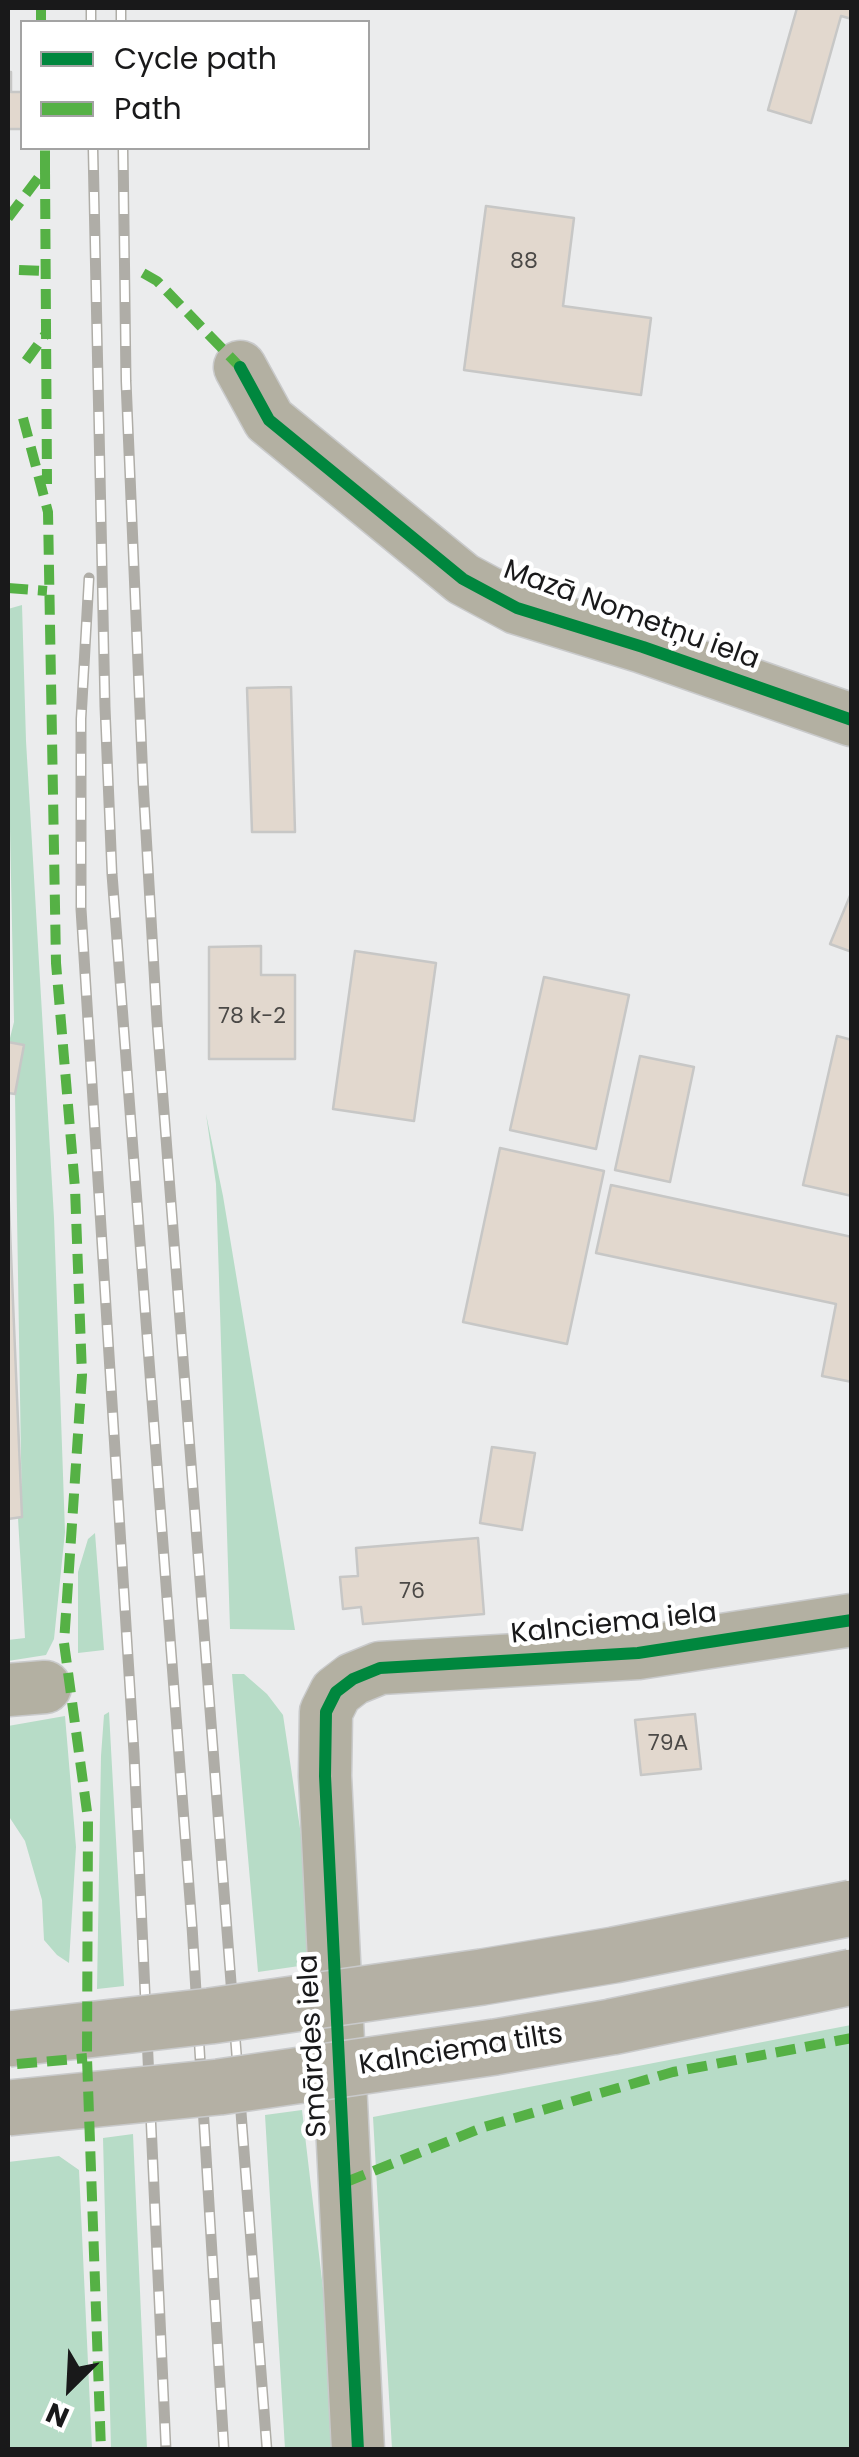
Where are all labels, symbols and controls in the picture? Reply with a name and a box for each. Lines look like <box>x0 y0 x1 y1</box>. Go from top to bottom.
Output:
legend <box>20 20 370 150</box>
text: Cycle path <box>114 37 277 80</box>
text: Path <box>114 87 182 130</box>
house number: 88 <box>510 249 538 275</box>
street label: Mazā Nometņu iela <box>499 554 763 678</box>
house number: 78 k-2 <box>218 1004 286 1030</box>
house number: 76 <box>399 1579 425 1605</box>
street label: Kalnciema iela <box>509 1597 719 1653</box>
house number: 79A <box>648 1731 688 1757</box>
street label: Smārdes iela <box>292 1954 336 2138</box>
street label: Kalnciema tilts <box>357 2018 565 2084</box>
north arrow <box>20 2337 120 2437</box>
text: N <box>40 2393 75 2437</box>

